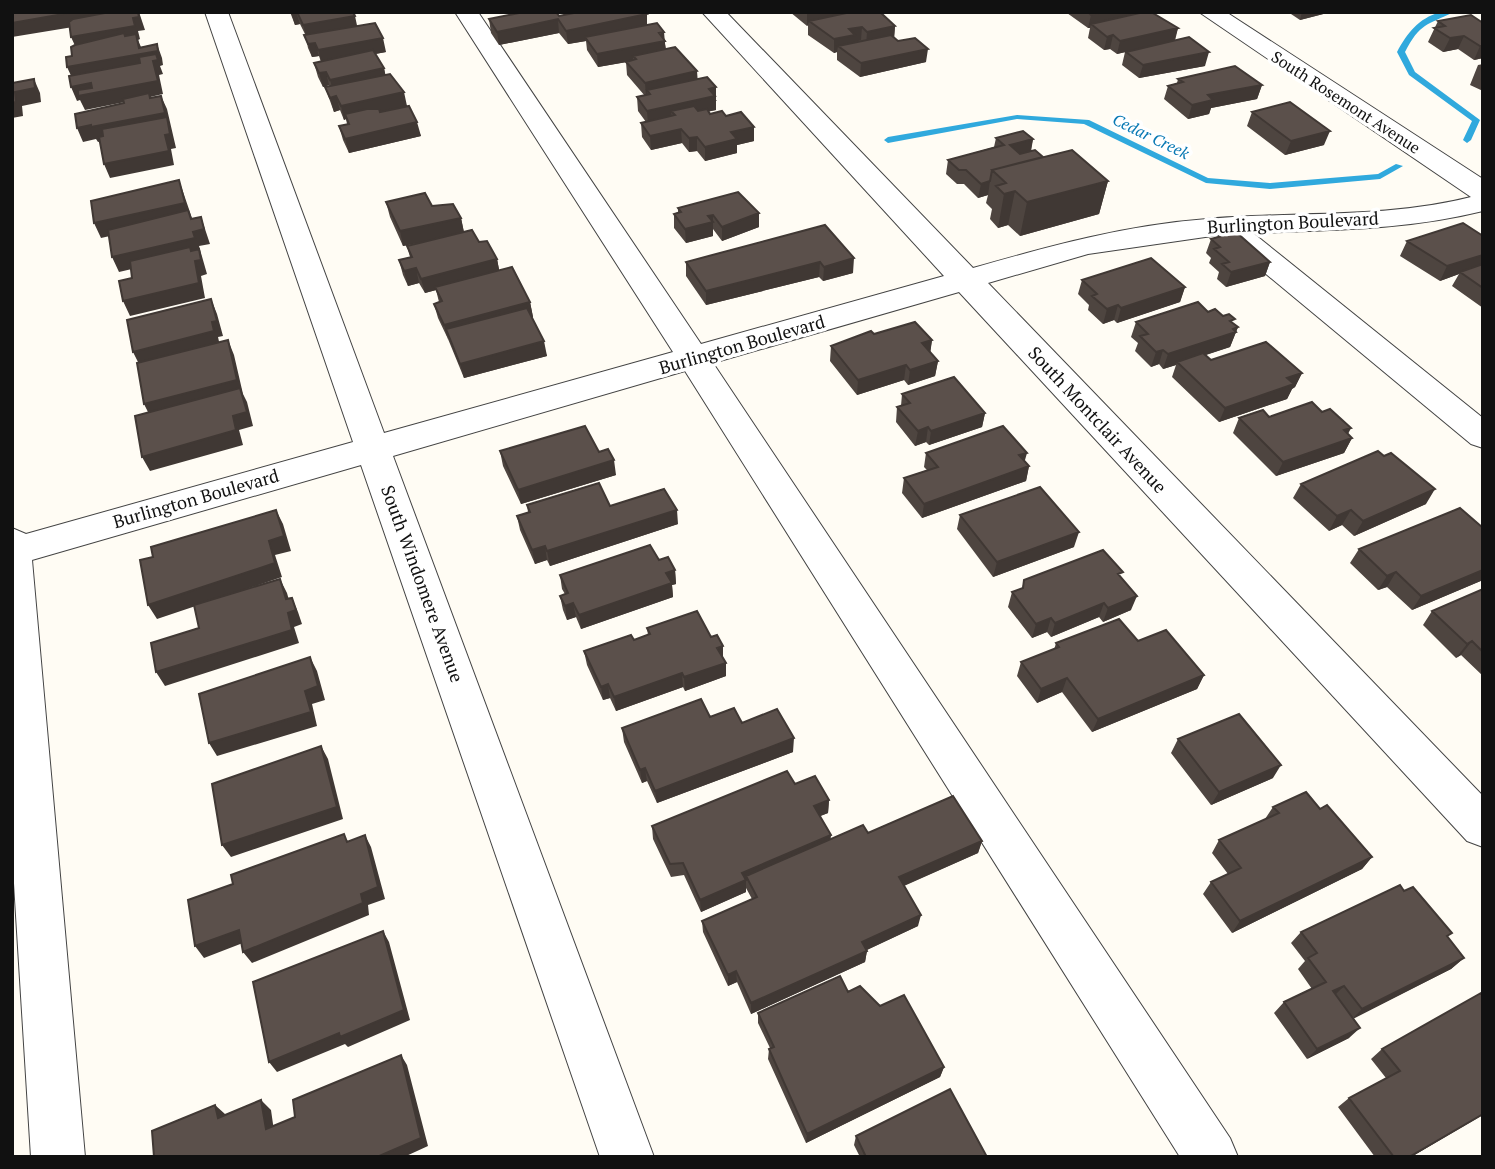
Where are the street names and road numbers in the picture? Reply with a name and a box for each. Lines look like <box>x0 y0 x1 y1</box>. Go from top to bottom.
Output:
street label: South Rosemont Avenue <box>1267 45 1425 159</box>
street label: Burlington Boulevard <box>1207 206 1379 238</box>
street label: Burlington Boulevard <box>656 309 828 379</box>
street label: South Montclair Avenue <box>1023 341 1172 498</box>
street label: Burlington Boulevard <box>110 463 282 533</box>
street label: South Windomere Avenue <box>376 482 470 685</box>

